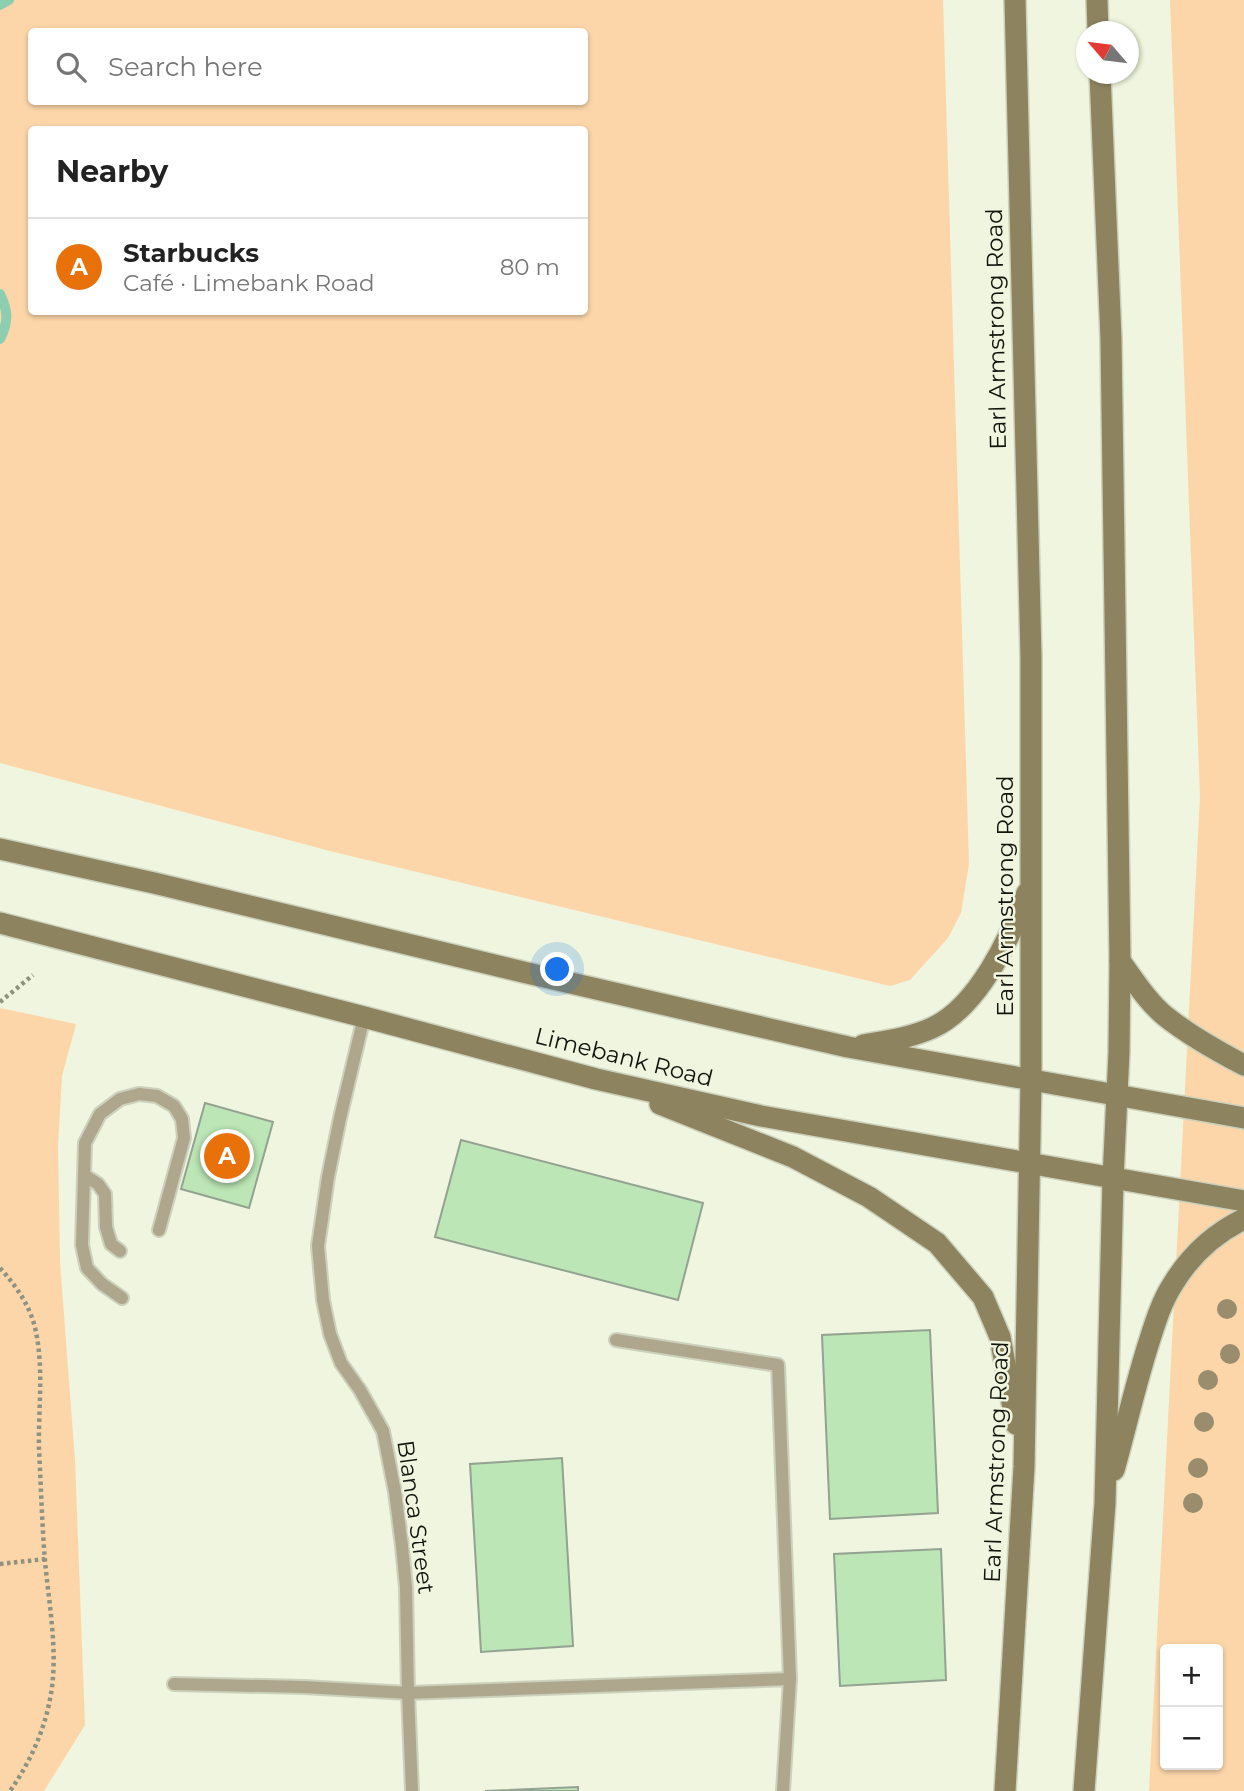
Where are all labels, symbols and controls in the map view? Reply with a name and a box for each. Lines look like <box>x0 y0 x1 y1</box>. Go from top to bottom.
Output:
north arrow <box>1076 21 1139 84</box>
search box <box>28 28 588 105</box>
icon: search <box>52 48 90 86</box>
text: Search here <box>108 51 263 83</box>
text: Nearby <box>56 153 168 190</box>
street label: Earl Armstrong Road <box>980 208 1012 450</box>
text: Starbucks <box>123 237 259 269</box>
text: A <box>70 253 88 281</box>
text: 80 m <box>500 253 560 281</box>
text: Café · Limebank Road <box>123 269 375 297</box>
street label: Earl Armstrong Road <box>991 775 1019 1017</box>
your location <box>540 952 574 986</box>
street label: Limebank Road <box>532 1021 716 1093</box>
pin: A <box>204 1130 250 1182</box>
street label: Earl Armstrong Road <box>978 1341 1014 1583</box>
street label: Blanca Street <box>391 1438 441 1596</box>
map controls <box>1160 1644 1223 1770</box>
button: + <box>1160 1644 1223 1707</box>
button: − <box>1160 1707 1223 1770</box>

